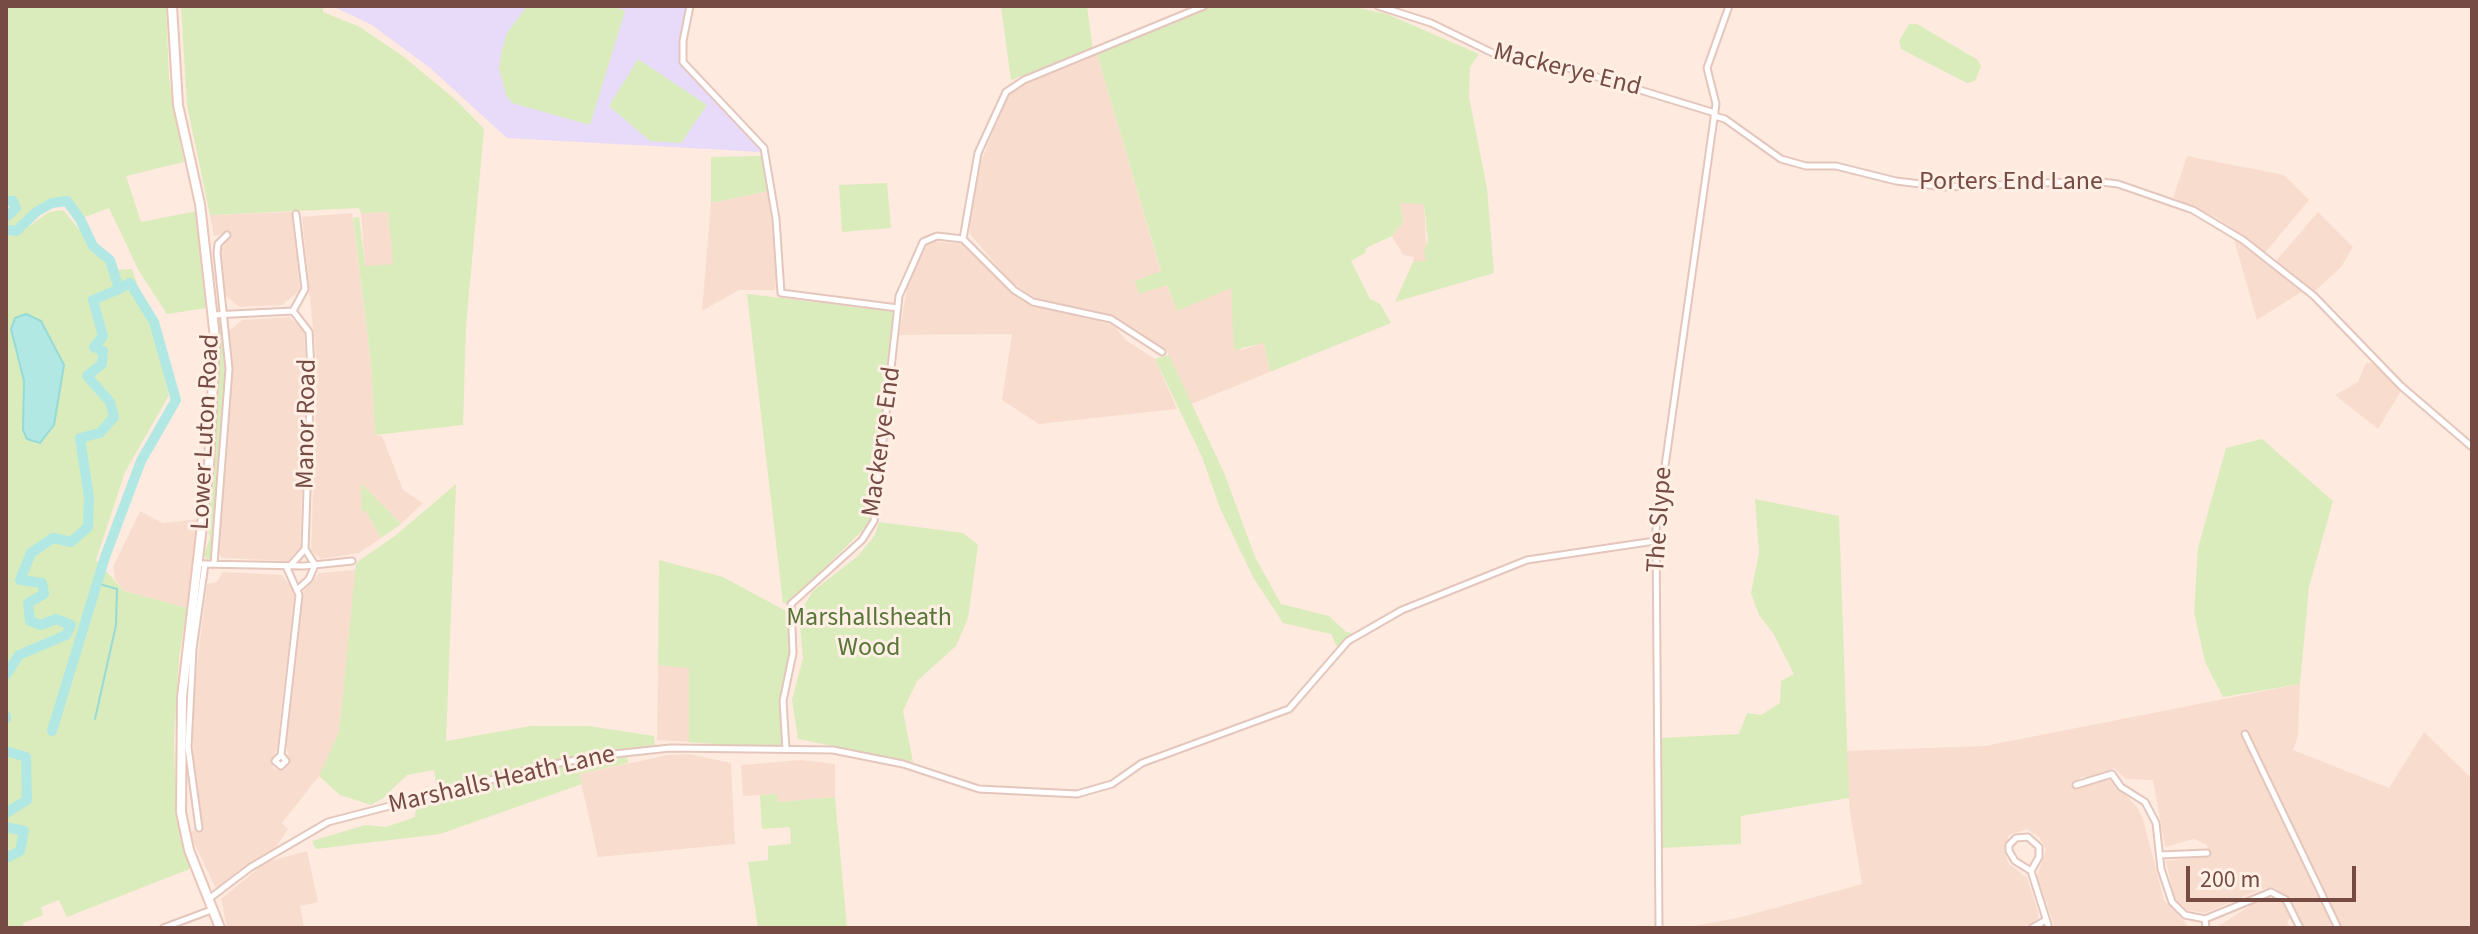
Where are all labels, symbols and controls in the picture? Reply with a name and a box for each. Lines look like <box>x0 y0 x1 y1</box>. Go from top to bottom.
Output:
street label: Mackerye End <box>1490 38 1644 104</box>
street label: Porters End Lane <box>1919 167 2103 199</box>
street label: Lower Luton Road <box>186 333 228 531</box>
street label: Manor Road <box>291 359 325 489</box>
street label: Mackerye End <box>857 365 909 519</box>
street label: The Slype <box>1642 466 1680 574</box>
park label: Marshallsheath Wood <box>786 603 952 664</box>
street label: Marshalls Heath Lane <box>386 740 618 822</box>
scale bar <box>2190 850 2360 900</box>
text: 200 m <box>2200 862 2260 897</box>

